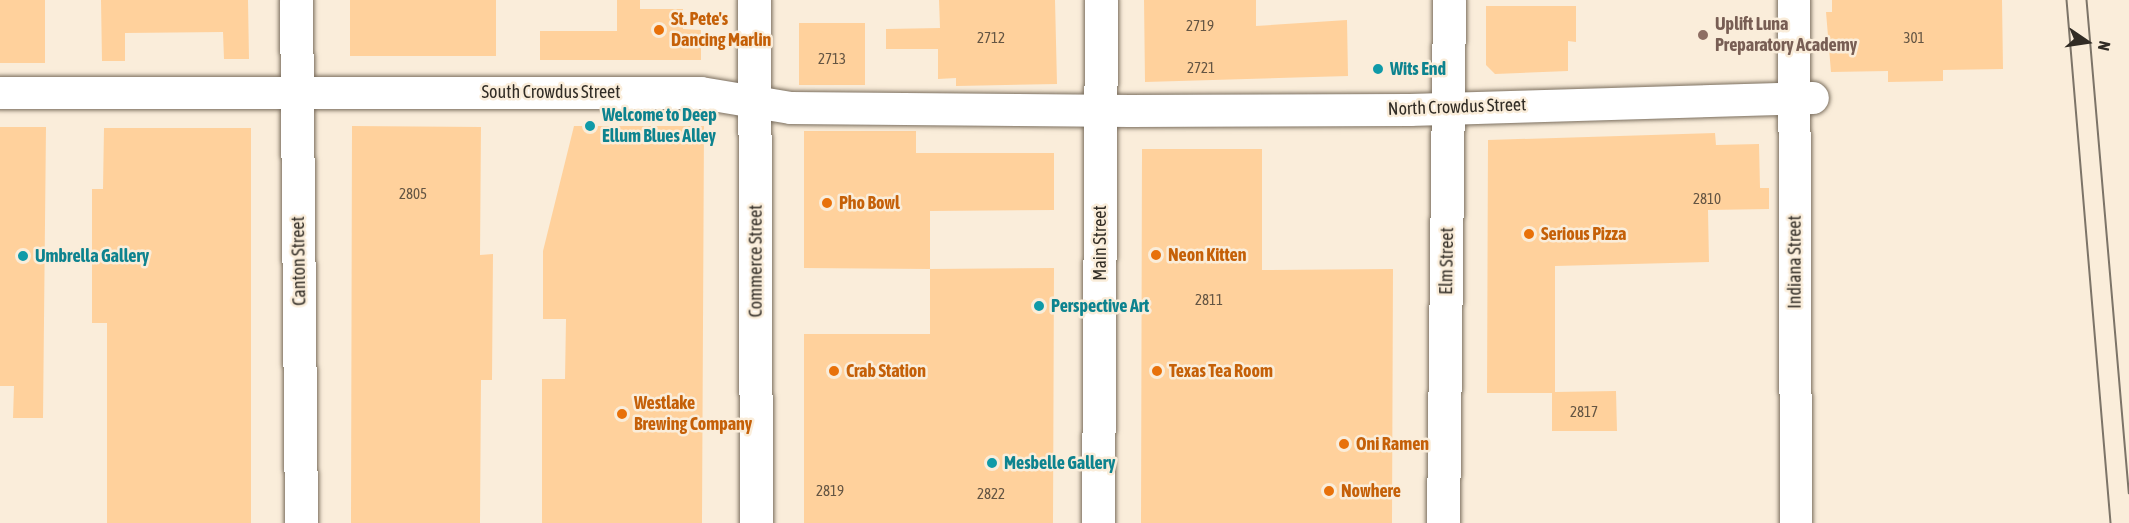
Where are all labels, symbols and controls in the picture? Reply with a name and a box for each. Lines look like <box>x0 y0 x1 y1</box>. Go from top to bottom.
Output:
place label: St. Pete's Dancing Marlin <box>671 9 771 52</box>
north arrow <box>2057 12 2117 72</box>
place label: Uplift Luna Preparatory Academy <box>1715 14 1857 57</box>
house number: 2719 <box>1186 17 1214 35</box>
marker: St. Pete's Dancing Marlin <box>652 23 666 37</box>
marker: Uplift Luna Preparatory Academy <box>1696 28 1710 42</box>
house number: 2712 <box>977 29 1005 47</box>
house number: 301 <box>1903 29 1925 47</box>
text: N <box>2095 39 2114 53</box>
house number: 2713 <box>818 50 846 68</box>
place label: Wits End <box>1390 58 1446 80</box>
house number: 2721 <box>1187 59 1215 77</box>
marker: Wits End <box>1371 62 1385 76</box>
street label: South Crowdus Street <box>482 81 620 103</box>
street label: North Crowdus Street <box>1387 94 1527 120</box>
place label: Welcome to Deep Ellum Blues Alley <box>602 105 717 148</box>
marker: Welcome to Deep Ellum Blues Alley <box>583 119 597 133</box>
house number: 2805 <box>399 185 427 203</box>
house number: 2810 <box>1693 190 1721 208</box>
place label: Pho Bowl <box>839 192 900 214</box>
marker: Pho Bowl <box>820 196 834 210</box>
street label: Commerce Street <box>745 205 767 317</box>
street label: Main Street <box>1089 205 1111 281</box>
street label: Indiana Street <box>1784 215 1806 309</box>
street label: Canton Street <box>287 216 311 306</box>
place label: Serious Pizza <box>1541 223 1626 245</box>
street label: Elm Street <box>1436 227 1458 295</box>
marker: Serious Pizza <box>1522 227 1536 241</box>
place label: Neon Kitten <box>1168 244 1246 266</box>
place label: Umbrella Gallery <box>35 245 149 267</box>
marker: Neon Kitten <box>1149 248 1163 262</box>
marker: Umbrella Gallery <box>16 249 30 263</box>
house number: 2811 <box>1195 291 1223 309</box>
place label: Perspective Art <box>1051 295 1149 317</box>
marker: Perspective Art <box>1032 299 1046 313</box>
place label: Crab Station <box>846 360 926 382</box>
place label: Texas Tea Room <box>1169 360 1273 382</box>
marker: Crab Station <box>827 364 841 378</box>
marker: Texas Tea Room <box>1150 364 1164 378</box>
place label: Westlake Brewing Company <box>634 393 752 436</box>
house number: 2817 <box>1570 403 1598 421</box>
marker: Westlake Brewing Company <box>615 407 629 421</box>
place label: Oni Ramen <box>1356 433 1429 455</box>
marker: Oni Ramen <box>1337 437 1351 451</box>
place label: Mesbelle Gallery <box>1004 452 1115 474</box>
marker: Mesbelle Gallery <box>985 456 999 470</box>
place label: Nowhere <box>1341 480 1401 502</box>
house number: 2819 <box>816 482 844 500</box>
marker: Nowhere <box>1322 484 1336 498</box>
house number: 2822 <box>977 485 1005 503</box>

